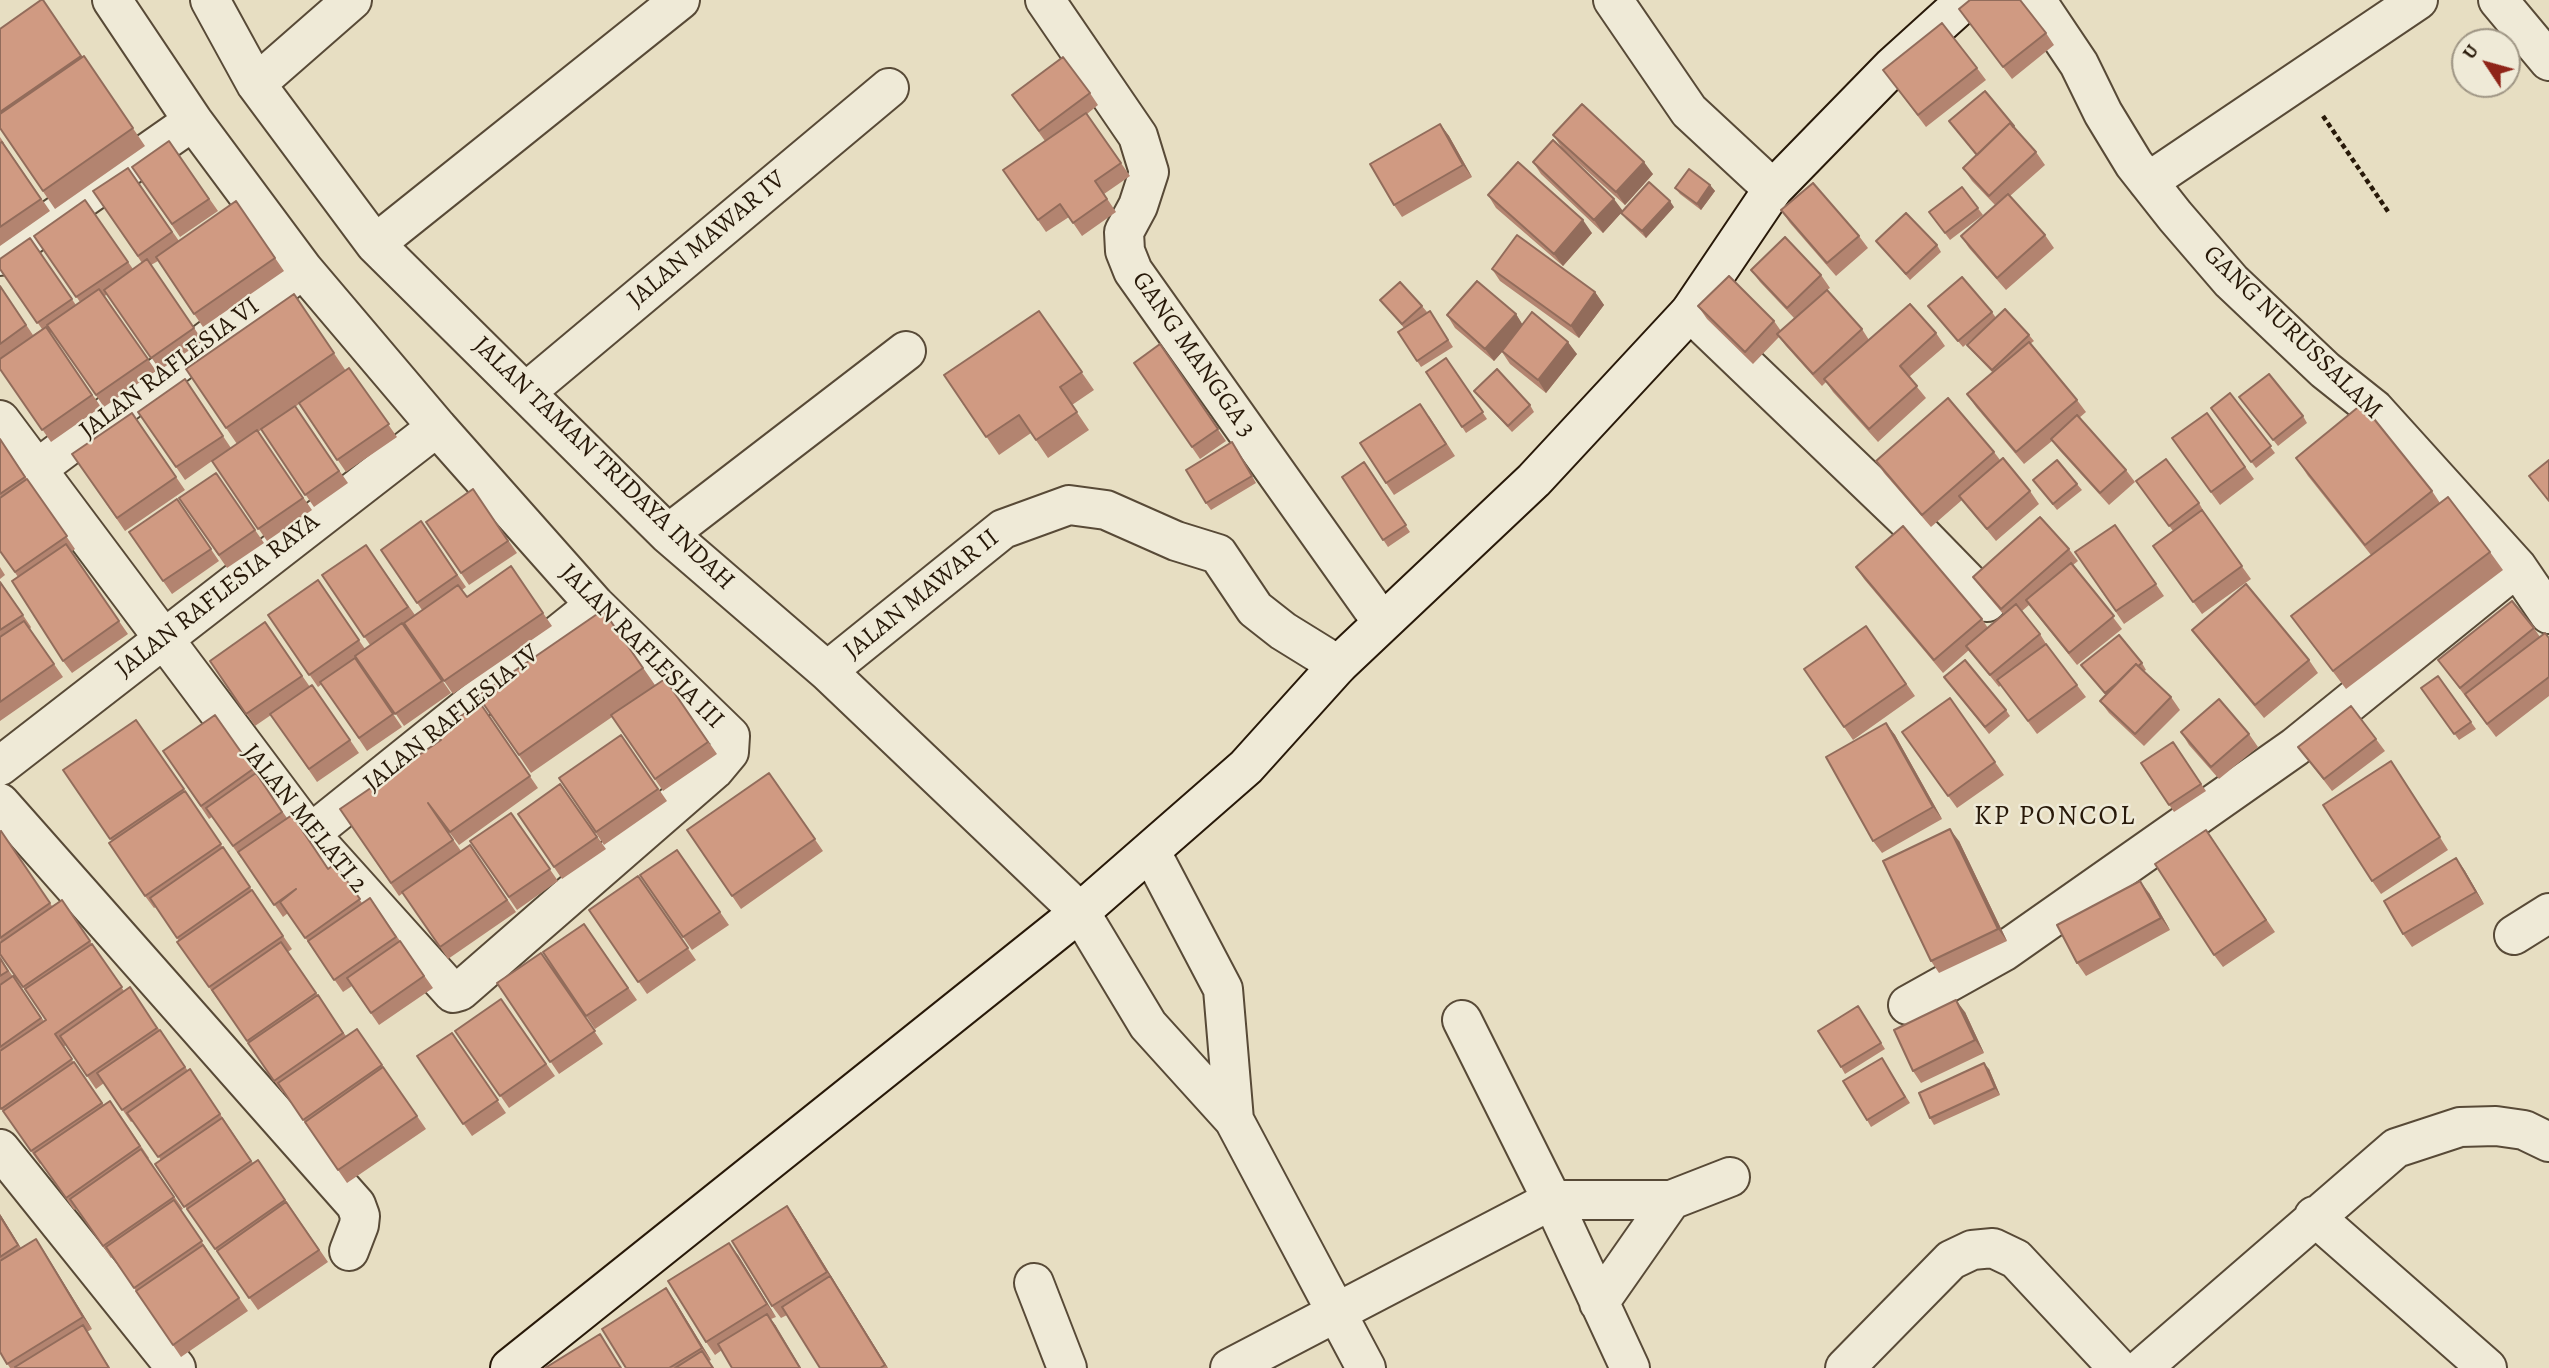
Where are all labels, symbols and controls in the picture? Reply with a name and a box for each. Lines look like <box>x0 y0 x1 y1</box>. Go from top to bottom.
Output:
north arrow <box>2451 28 2521 98</box>
text: U <box>2456 39 2485 65</box>
street label: JALAN MAWAR IV <box>622 165 792 315</box>
street label: GANG NURUSSALAM <box>2196 239 2388 427</box>
street label: GANG MANGGA 3 <box>1124 266 1262 444</box>
street label: JALAN RAFLESIA VI <box>74 291 266 447</box>
street label: JALAN TAMAN TRIDAYA INDAH <box>466 331 740 597</box>
street label: JALAN RAFLESIA RAYA <box>110 507 326 685</box>
street label: JALAN MAWAR II <box>838 523 1006 667</box>
street label: JALAN RAFLESIA III <box>552 558 730 736</box>
street label: JALAN RAFLESIA IV <box>358 639 546 799</box>
street label: JALAN MELATI 2 <box>234 738 374 900</box>
district label: KP PONCOL <box>1975 800 2135 834</box>

